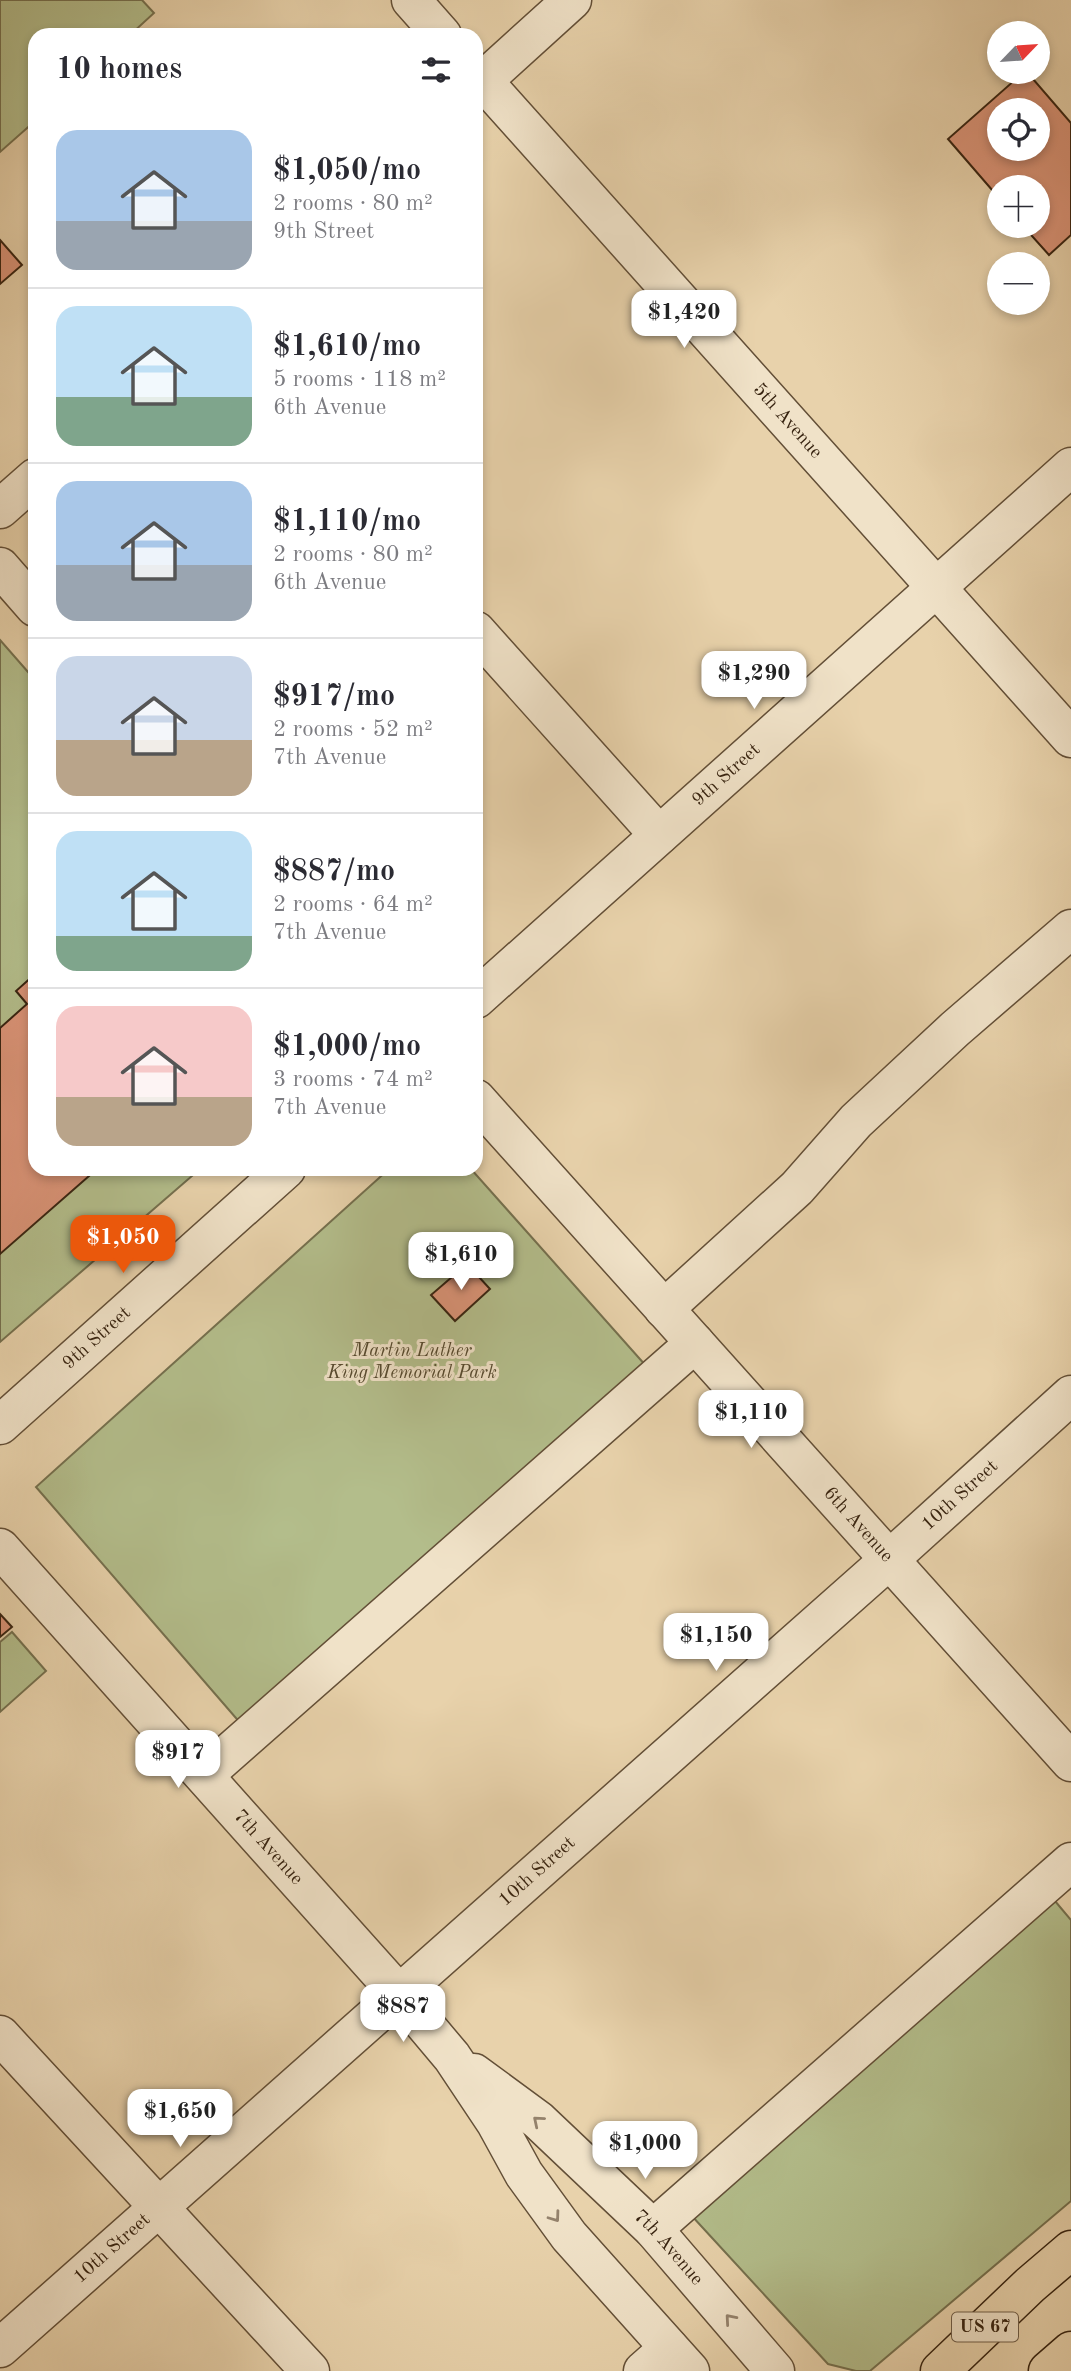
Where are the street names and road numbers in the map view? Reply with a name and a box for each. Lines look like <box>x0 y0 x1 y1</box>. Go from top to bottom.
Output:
street label: 5th Avenue <box>749 380 826 462</box>
street label: 9th Street <box>689 740 764 810</box>
street label: 9th Street <box>59 1303 134 1373</box>
street label: 10th Street <box>919 1457 1002 1534</box>
street label: 6th Avenue <box>820 1483 896 1566</box>
street label: 7th Avenue <box>230 1806 306 1889</box>
street label: 10th Street <box>496 1833 579 1910</box>
street label: 7th Avenue <box>630 2206 706 2289</box>
street label: 10th Street <box>70 2210 154 2287</box>
road number: US 67 <box>952 2312 1018 2342</box>

